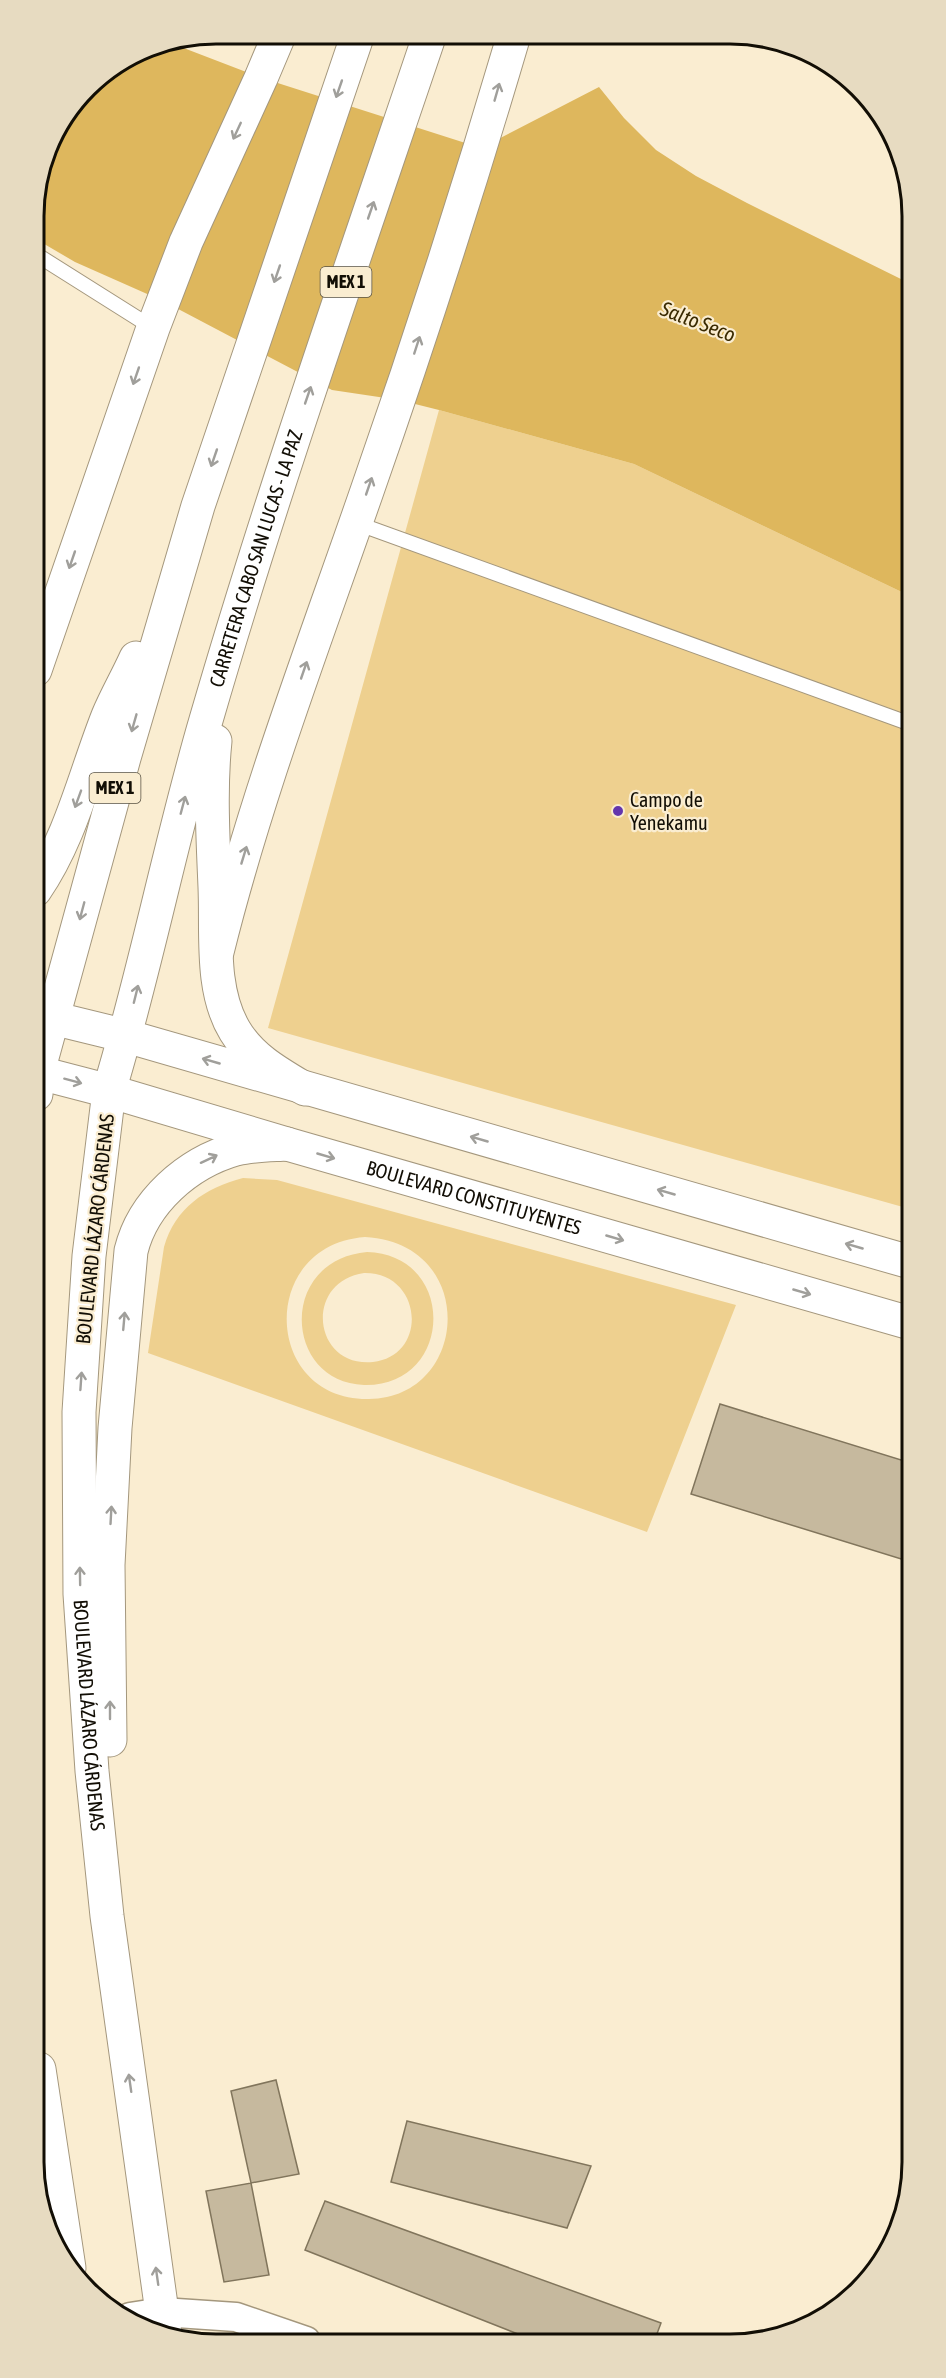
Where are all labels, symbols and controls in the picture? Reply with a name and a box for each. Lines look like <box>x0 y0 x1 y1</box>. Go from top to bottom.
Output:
one-way arrow <box>333 79 344 98</box>
one-way arrow <box>492 83 503 102</box>
one-way arrow <box>230 122 242 140</box>
one-way arrow <box>366 201 377 220</box>
one-way arrow <box>270 264 281 283</box>
road number: MEX 1 <box>320 267 372 297</box>
water label: Salto Seco <box>657 295 739 346</box>
one-way arrow <box>412 336 423 355</box>
one-way arrow <box>130 366 141 385</box>
one-way arrow <box>304 386 315 405</box>
street label: CARRETERA CABO SAN LUCAS - LA PAZ <box>204 427 307 690</box>
one-way arrow <box>207 448 218 467</box>
one-way arrow <box>364 477 375 496</box>
one-way arrow <box>66 551 77 569</box>
one-way arrow <box>300 661 311 680</box>
one-way arrow <box>128 713 139 732</box>
road number: MEX 1 <box>90 773 140 803</box>
place label: Campo de Yenekamu <box>630 788 708 834</box>
one-way arrow <box>72 790 83 808</box>
one-way arrow <box>178 796 189 815</box>
marker: Campo de Yenekamu <box>611 804 625 818</box>
one-way arrow <box>239 846 250 865</box>
one-way arrow <box>75 901 87 920</box>
one-way arrow <box>131 985 143 1004</box>
one-way arrow <box>202 1055 221 1066</box>
one-way arrow <box>63 1076 82 1088</box>
street label: BOULEVARD LÁZARO CÁRDENAS <box>71 1113 118 1345</box>
one-way arrow <box>470 1132 489 1144</box>
one-way arrow <box>317 1150 336 1162</box>
one-way arrow <box>200 1153 218 1165</box>
street label: BOULEVARD CONSTITUYENTES <box>364 1155 584 1239</box>
one-way arrow <box>657 1186 676 1197</box>
one-way arrow <box>605 1233 624 1244</box>
one-way arrow <box>845 1240 864 1251</box>
one-way arrow <box>792 1287 811 1298</box>
one-way arrow <box>119 1311 130 1331</box>
one-way arrow <box>75 1372 86 1392</box>
one-way arrow <box>105 1506 116 1526</box>
one-way arrow <box>74 1567 86 1587</box>
street label: BOULEVARD LÁZARO CÁRDENAS <box>69 1599 110 1832</box>
one-way arrow <box>104 1701 116 1721</box>
one-way arrow <box>125 2074 136 2094</box>
one-way arrow <box>152 2267 163 2287</box>

